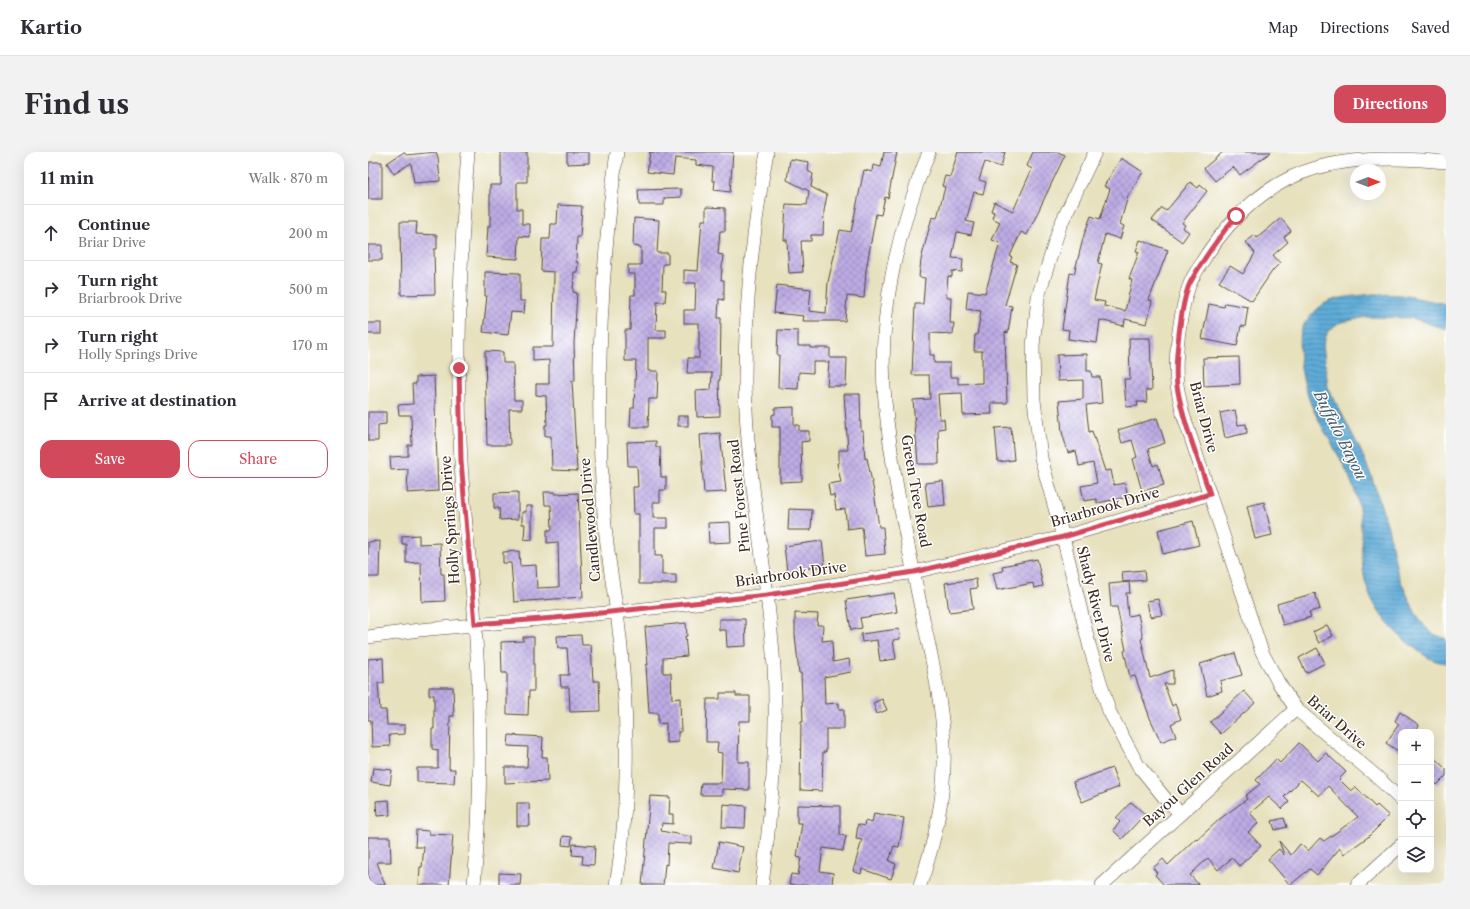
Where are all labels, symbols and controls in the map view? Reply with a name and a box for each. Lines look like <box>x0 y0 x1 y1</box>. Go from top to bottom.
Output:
text: Kartio <box>20 16 82 39</box>
text: Map <box>1268 19 1298 37</box>
text: Directions <box>1320 19 1389 37</box>
text: Saved <box>1411 19 1450 37</box>
button: Directions <box>1334 85 1446 123</box>
text: Find us <box>24 87 129 121</box>
north arrow <box>1350 164 1386 200</box>
text: 11 min <box>40 168 94 188</box>
text: Walk · 870 m <box>248 170 328 186</box>
route start <box>1227 207 1245 225</box>
text: Continue <box>78 215 150 234</box>
icon: ahead <box>40 222 62 244</box>
text: 200 m <box>288 225 328 241</box>
text: Briar Drive <box>78 234 146 250</box>
text: Turn right <box>78 271 158 290</box>
icon: right <box>40 278 62 300</box>
text: 500 m <box>289 281 328 297</box>
text: Briarbrook Drive <box>78 290 182 306</box>
text: Turn right <box>78 327 158 346</box>
icon: right <box>40 334 62 356</box>
text: 170 m <box>292 337 328 353</box>
text: Holly Springs Drive <box>78 346 198 362</box>
route end <box>450 359 468 377</box>
street label: Briar Drive <box>1186 379 1222 455</box>
water label: Buffalo Bayou <box>1309 386 1371 483</box>
icon: arrive <box>40 390 62 412</box>
text: Arrive at destination <box>78 391 237 410</box>
street label: Green Tree Road <box>897 433 935 549</box>
street label: Pine Forest Road <box>724 438 754 554</box>
button: Save <box>40 440 180 478</box>
button: Share <box>188 440 328 478</box>
street label: Holly Springs Drive <box>437 455 463 585</box>
street label: Candlewood Drive <box>576 457 604 583</box>
street label: Briarbrook Drive <box>1048 483 1162 531</box>
street label: Shady River Drive <box>1073 544 1119 664</box>
street label: Briarbrook Drive <box>734 557 848 591</box>
street label: Briar Drive <box>1304 691 1371 753</box>
map controls <box>1398 729 1434 873</box>
button: + <box>1398 729 1434 765</box>
street label: Bayou Glen Road <box>1139 739 1237 830</box>
button: − <box>1398 765 1434 801</box>
button: locate <box>1398 801 1434 837</box>
button: layers <box>1398 837 1434 873</box>

